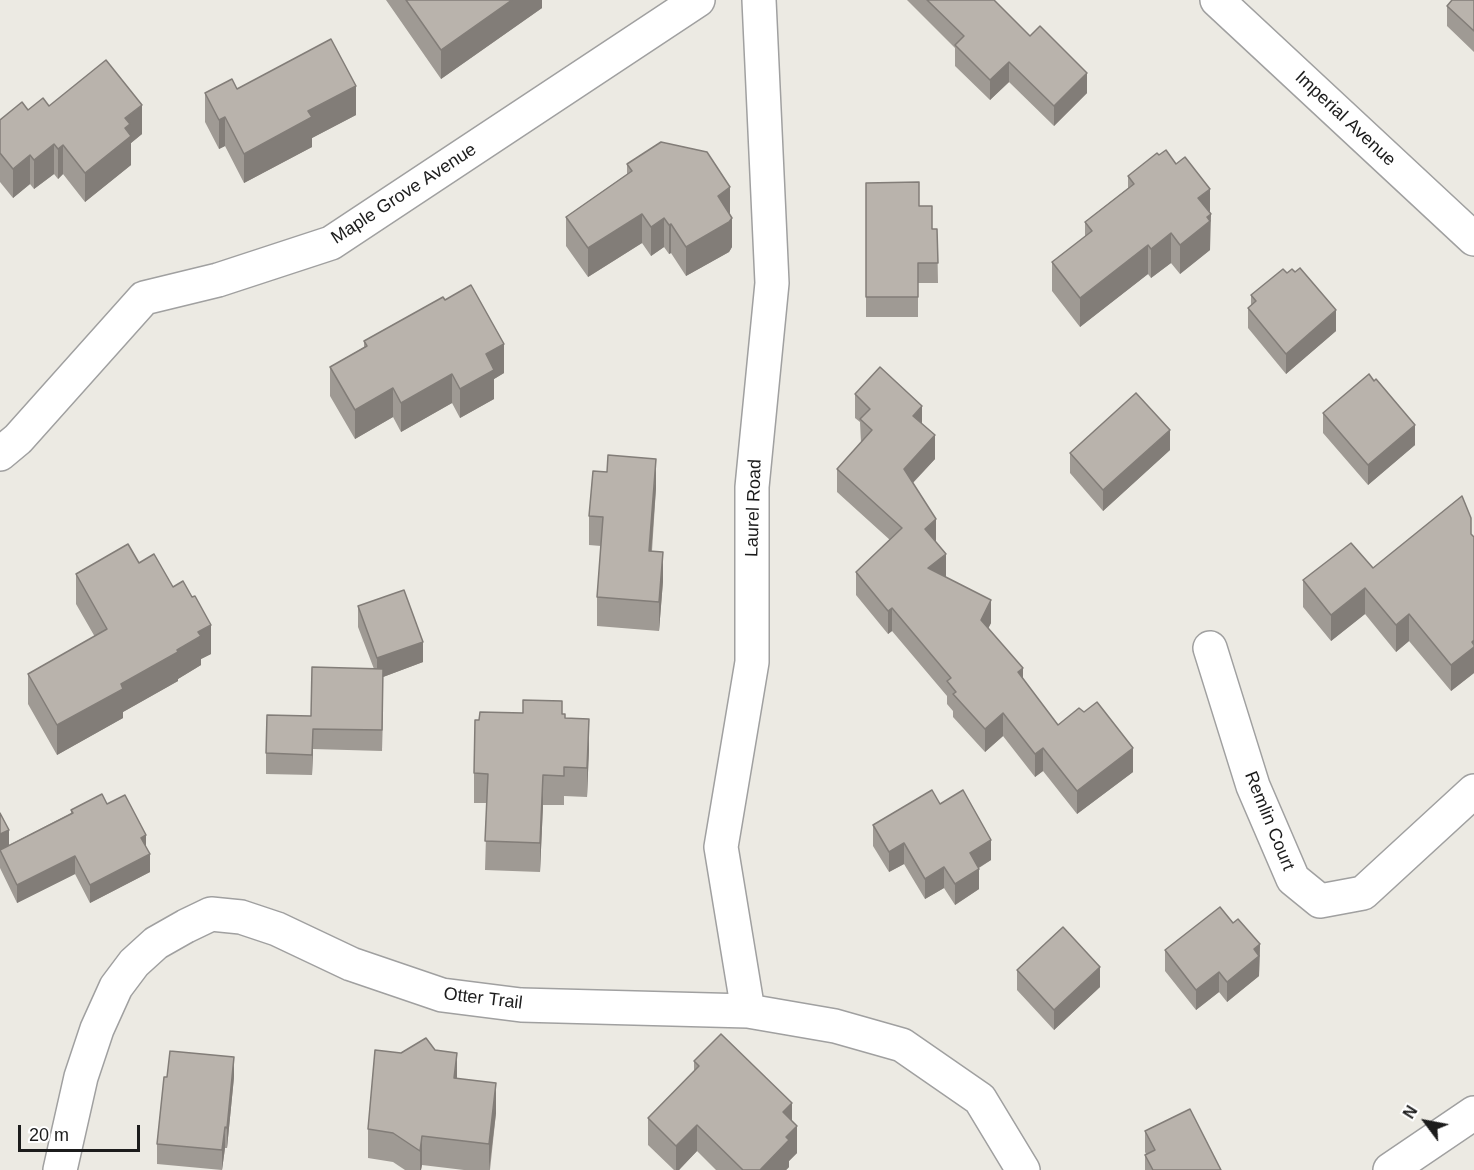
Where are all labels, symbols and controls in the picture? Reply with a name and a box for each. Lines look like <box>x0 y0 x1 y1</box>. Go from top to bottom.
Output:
street label: Imperial Avenue <box>1290 67 1400 171</box>
street label: Maple Grove Avenue <box>327 139 481 249</box>
street label: Laurel Road <box>741 459 767 557</box>
street label: Remlin Court <box>1239 768 1299 874</box>
street label: Otter Trail <box>442 983 524 1015</box>
north arrow <box>1396 1092 1456 1152</box>
text: N <box>1400 1103 1421 1122</box>
scale bar <box>21 1113 142 1151</box>
text: 20 m <box>29 1125 69 1145</box>

